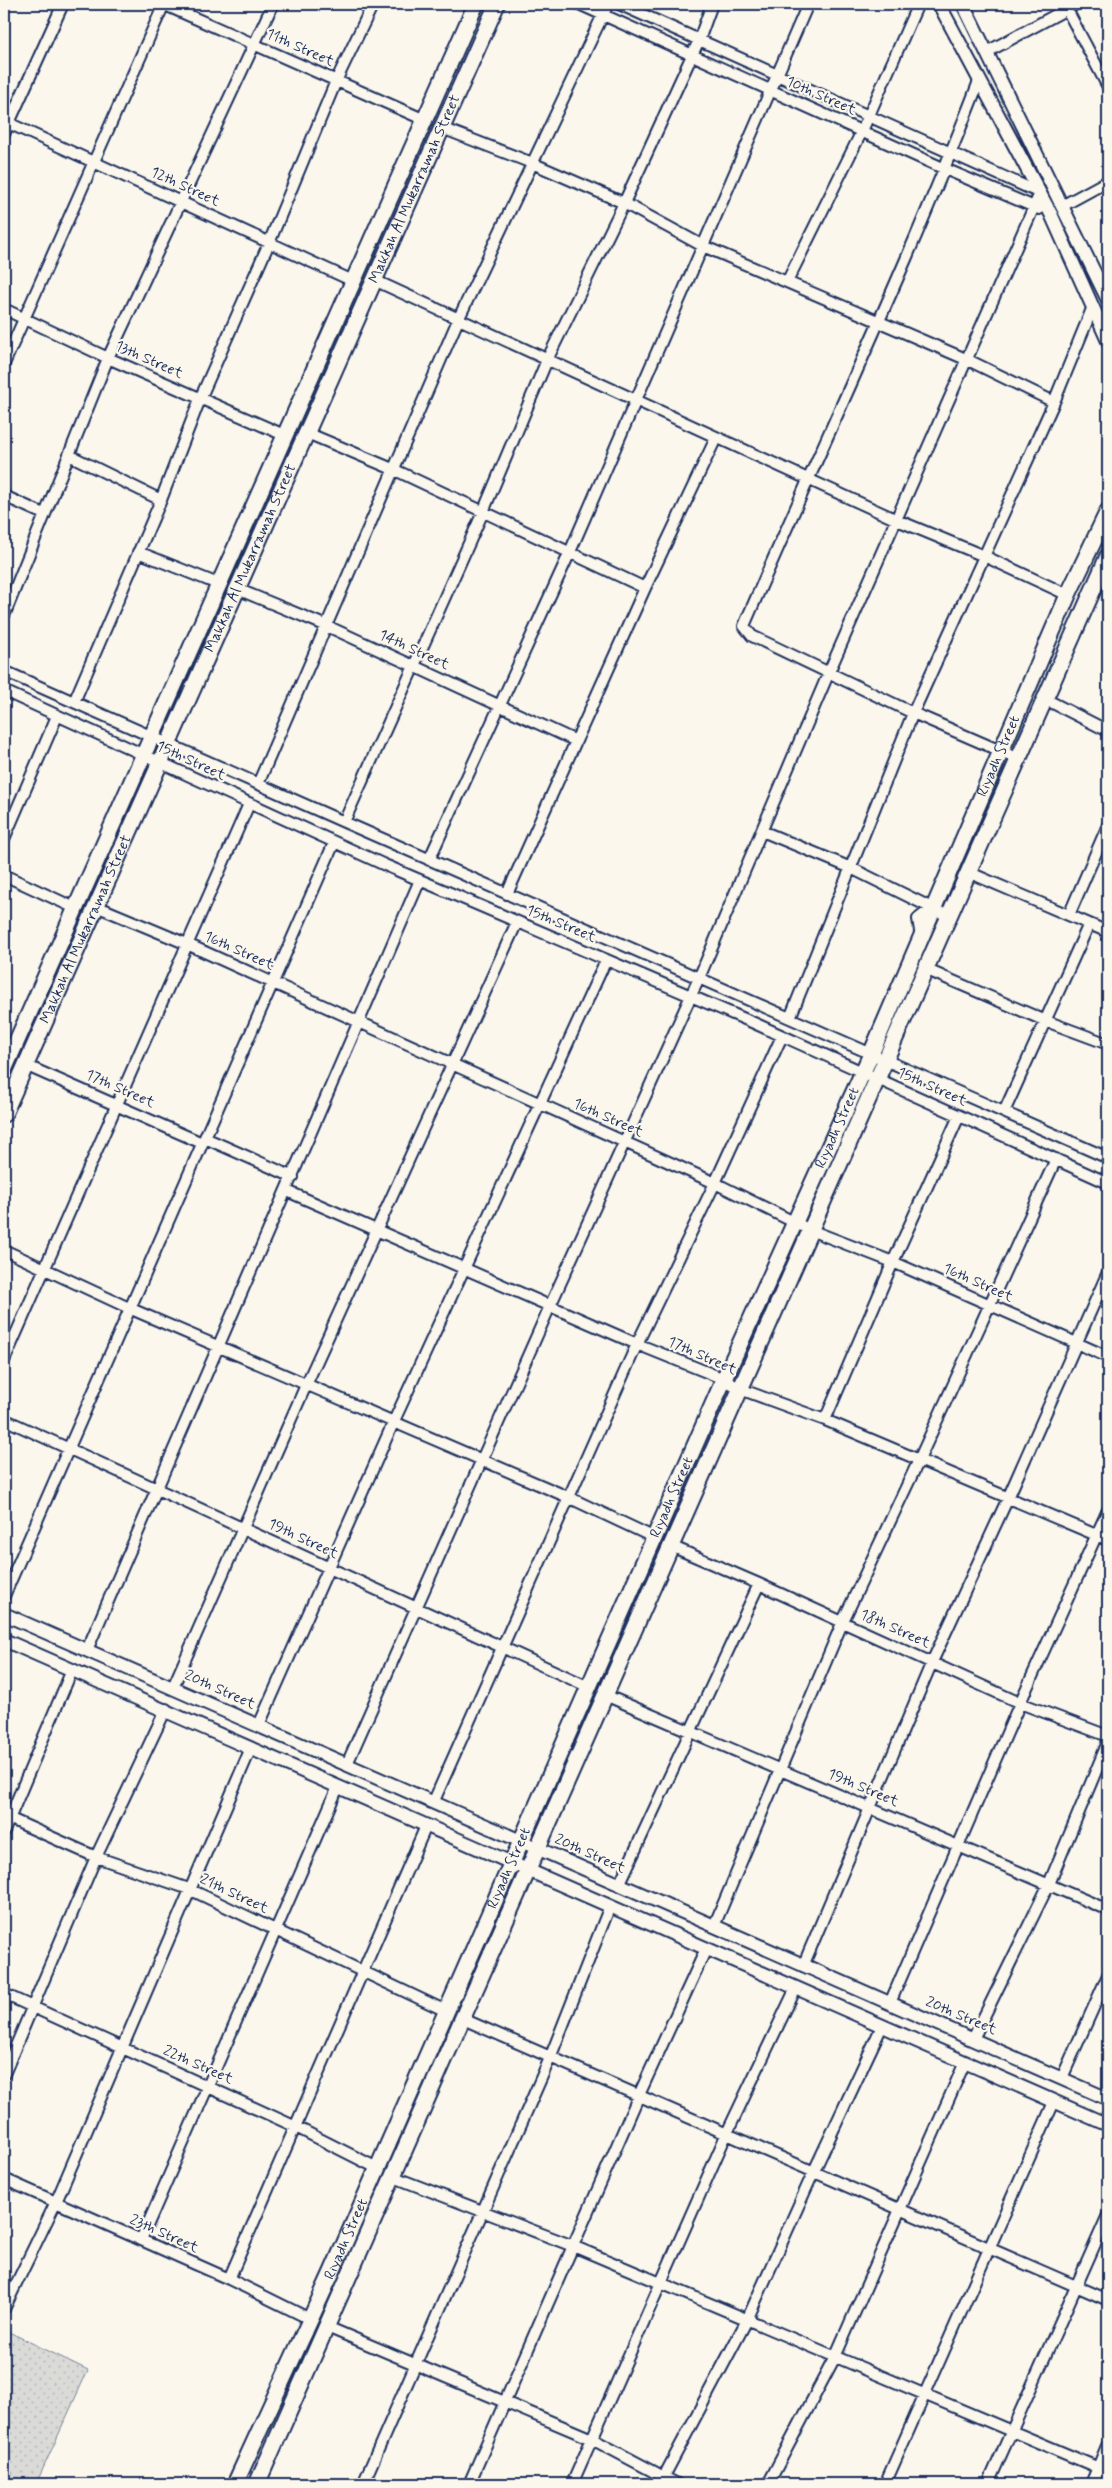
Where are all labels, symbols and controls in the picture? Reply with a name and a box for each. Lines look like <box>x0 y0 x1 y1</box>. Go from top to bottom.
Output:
street label: 11th Street <box>263 24 337 72</box>
street label: 10th Street <box>783 72 859 120</box>
street label: Makkah Al Mukarramah Street <box>364 92 465 287</box>
street label: 12th Street <box>147 162 223 212</box>
street label: 13th Street <box>112 336 186 384</box>
street label: Makkah Al Mukarramah Street <box>200 461 301 656</box>
street label: 14th Street <box>376 625 453 675</box>
street label: Riyadh Street <box>972 712 1025 800</box>
street label: 15th Street <box>153 736 229 786</box>
street label: Makkah Al Mukarramah Street <box>35 832 137 1027</box>
street label: 15th Street <box>523 900 599 948</box>
street label: 16th Street <box>201 927 277 975</box>
street label: 15th Street <box>894 1063 970 1111</box>
street label: 17th Street <box>82 1065 158 1113</box>
street label: Riyadh Street <box>811 1084 865 1172</box>
street label: 16th Street <box>570 1094 646 1142</box>
street label: 16th Street <box>940 1259 1016 1307</box>
street label: 17th Street <box>664 1332 740 1380</box>
street label: Riyadh Street <box>645 1453 699 1541</box>
street label: 19th Street <box>265 1514 342 1564</box>
street label: 18th Street <box>857 1605 933 1653</box>
street label: 20th Street <box>181 1665 259 1715</box>
street label: 19th Street <box>824 1764 902 1812</box>
street label: Riyadh Street <box>483 1824 536 1912</box>
street label: 20th Street <box>551 1829 629 1879</box>
street label: 21th Street <box>196 1869 272 1919</box>
street label: 20th Street <box>922 1992 1000 2040</box>
street label: 22th Street <box>160 2041 236 2089</box>
street label: Riyadh Street <box>320 2195 373 2283</box>
street label: 23th Street <box>126 2210 202 2258</box>

